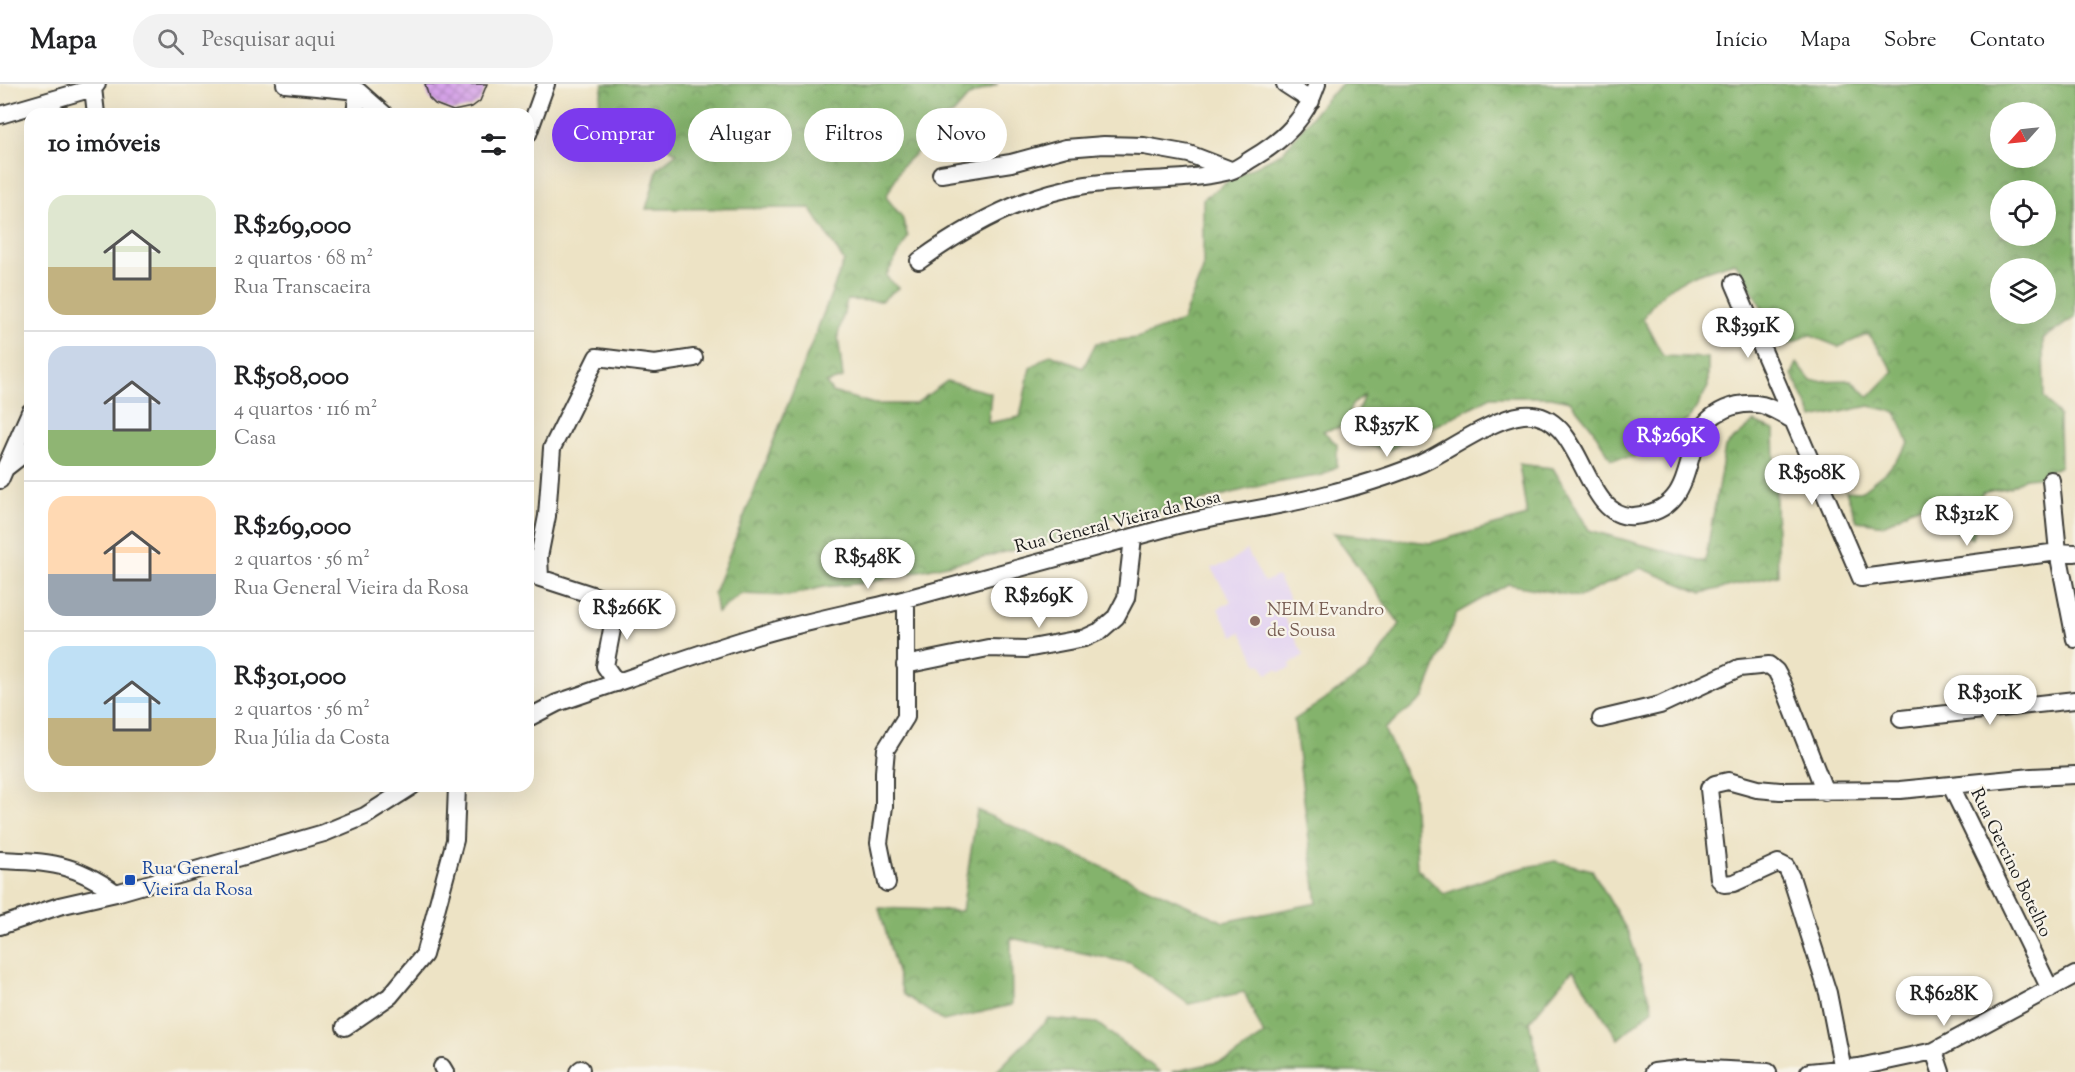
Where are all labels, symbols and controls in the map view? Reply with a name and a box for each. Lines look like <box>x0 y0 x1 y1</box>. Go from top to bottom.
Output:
search box <box>133 14 553 68</box>
text: Mapa <box>30 21 97 61</box>
icon: search <box>154 25 187 58</box>
text: Pesquisar aqui <box>202 25 335 57</box>
text: Início <box>1716 26 1768 56</box>
text: Mapa <box>1801 26 1851 56</box>
text: Sobre <box>1884 26 1937 56</box>
text: Contato <box>1970 26 2045 56</box>
north arrow <box>1990 102 2056 168</box>
map controls <box>1990 102 2056 324</box>
chip: Comprar <box>552 108 676 162</box>
chip: Alugar <box>688 108 792 162</box>
chip: Filtros <box>804 108 904 162</box>
chip: Novo <box>916 108 1007 162</box>
text: 10 imóveis <box>48 126 161 163</box>
icon: filters <box>477 128 510 161</box>
button: locate <box>1990 180 2056 246</box>
text: R$269,000 <box>234 208 351 245</box>
icon: home <box>96 219 168 291</box>
text: 2 quartos · 68 m² <box>234 245 373 274</box>
button: layers <box>1990 258 2056 324</box>
text: Rua Transcaeira <box>234 274 371 303</box>
pin: R$391K <box>1699 308 1797 359</box>
text: R$391K <box>1716 313 1780 342</box>
text: R$508,000 <box>234 359 349 396</box>
icon: home <box>96 370 168 442</box>
text: 4 quartos · 116 m² <box>234 396 378 425</box>
pin: R$357K <box>1338 407 1436 458</box>
text: R$357K <box>1355 412 1419 441</box>
pin: R$269K <box>1622 418 1720 469</box>
text: R$269K <box>1637 423 1705 452</box>
text: Casa <box>234 425 276 454</box>
pin: R$508K <box>1763 455 1861 506</box>
text: R$508K <box>1779 460 1845 489</box>
street label: Rua General Vieira da Rosa <box>1012 485 1224 561</box>
pin: R$312K <box>1918 496 2016 547</box>
text: R$312K <box>1935 501 1999 530</box>
text: R$269,000 <box>234 509 351 546</box>
icon: home <box>96 520 168 592</box>
pin: R$548K <box>819 539 917 590</box>
text: R$548K <box>835 544 901 573</box>
text: 2 quartos · 56 m² <box>234 546 370 575</box>
text: Rua General Vieira da Rosa <box>234 575 469 604</box>
pin: R$269K <box>990 578 1088 629</box>
text: R$269K <box>1005 583 1073 612</box>
pin: R$266K <box>578 590 676 641</box>
text: R$266K <box>593 595 661 624</box>
place label: NEIM Evandro de Sousa <box>1267 598 1384 645</box>
marker: NEIM Evandro de Sousa <box>1248 614 1262 628</box>
text: R$301,000 <box>234 659 346 696</box>
icon: home <box>96 670 168 742</box>
pin: R$301K <box>1941 675 2039 726</box>
text: R$301K <box>1958 680 2022 709</box>
text: 2 quartos · 56 m² <box>234 696 370 725</box>
text: Rua Júlia da Costa <box>234 725 390 754</box>
street label: Rua Gercino Botelho <box>1963 784 2057 942</box>
place label: Rua General Vieira da Rosa <box>142 857 253 904</box>
marker: Rua General Vieira da Rosa <box>123 873 137 887</box>
pin: R$628K <box>1895 976 1993 1027</box>
text: R$628K <box>1910 981 1978 1010</box>

